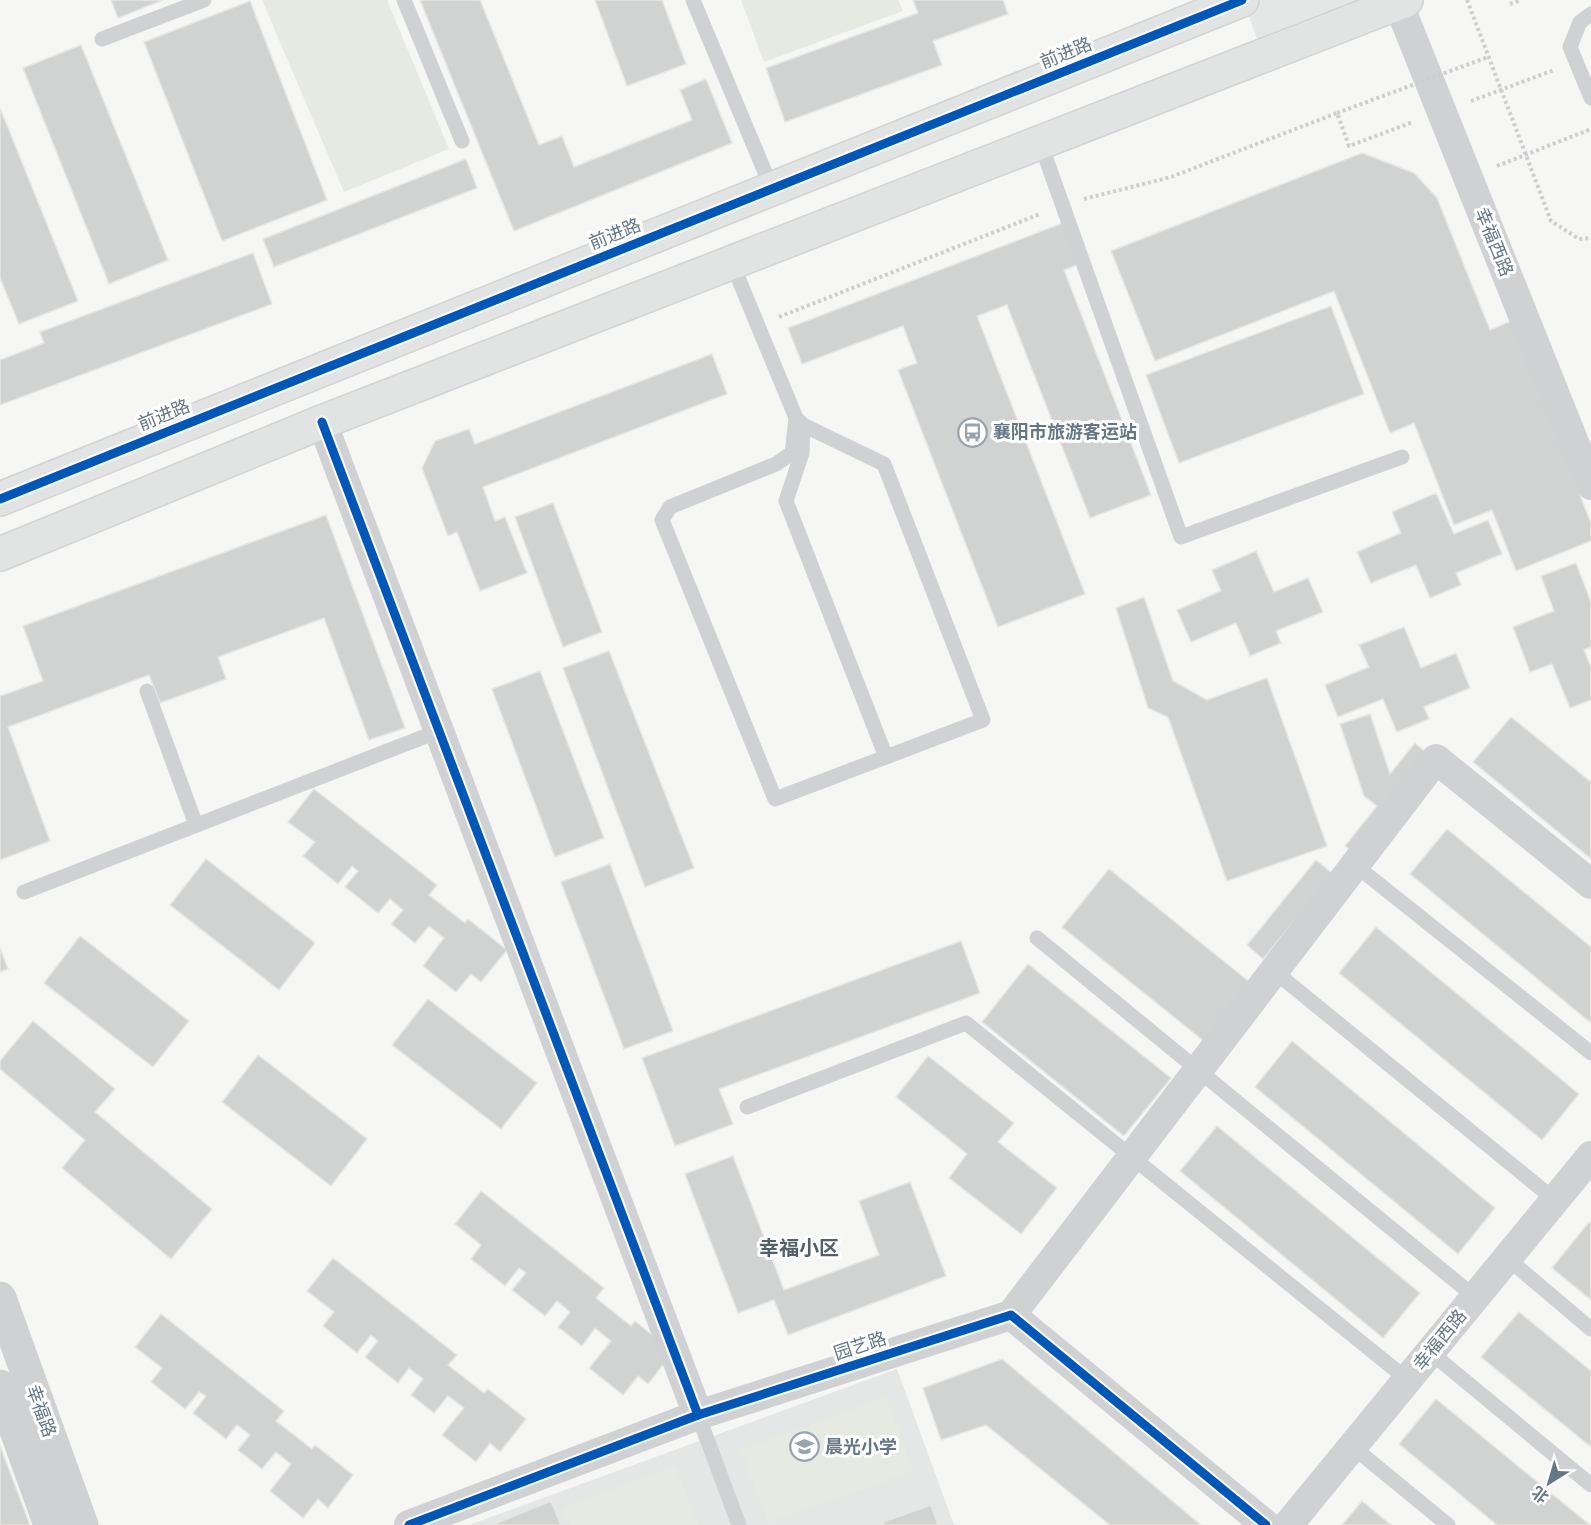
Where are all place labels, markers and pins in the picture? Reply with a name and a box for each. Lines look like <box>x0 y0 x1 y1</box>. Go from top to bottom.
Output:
bus stop icon: 襄阳市旅游客运站 <box>956 416 988 448</box>
place label: 襄阳市旅游客运站 <box>993 421 1137 443</box>
school or university icon: 晨光小学 <box>788 1431 820 1463</box>
place label: 晨光小学 <box>825 1436 897 1458</box>

